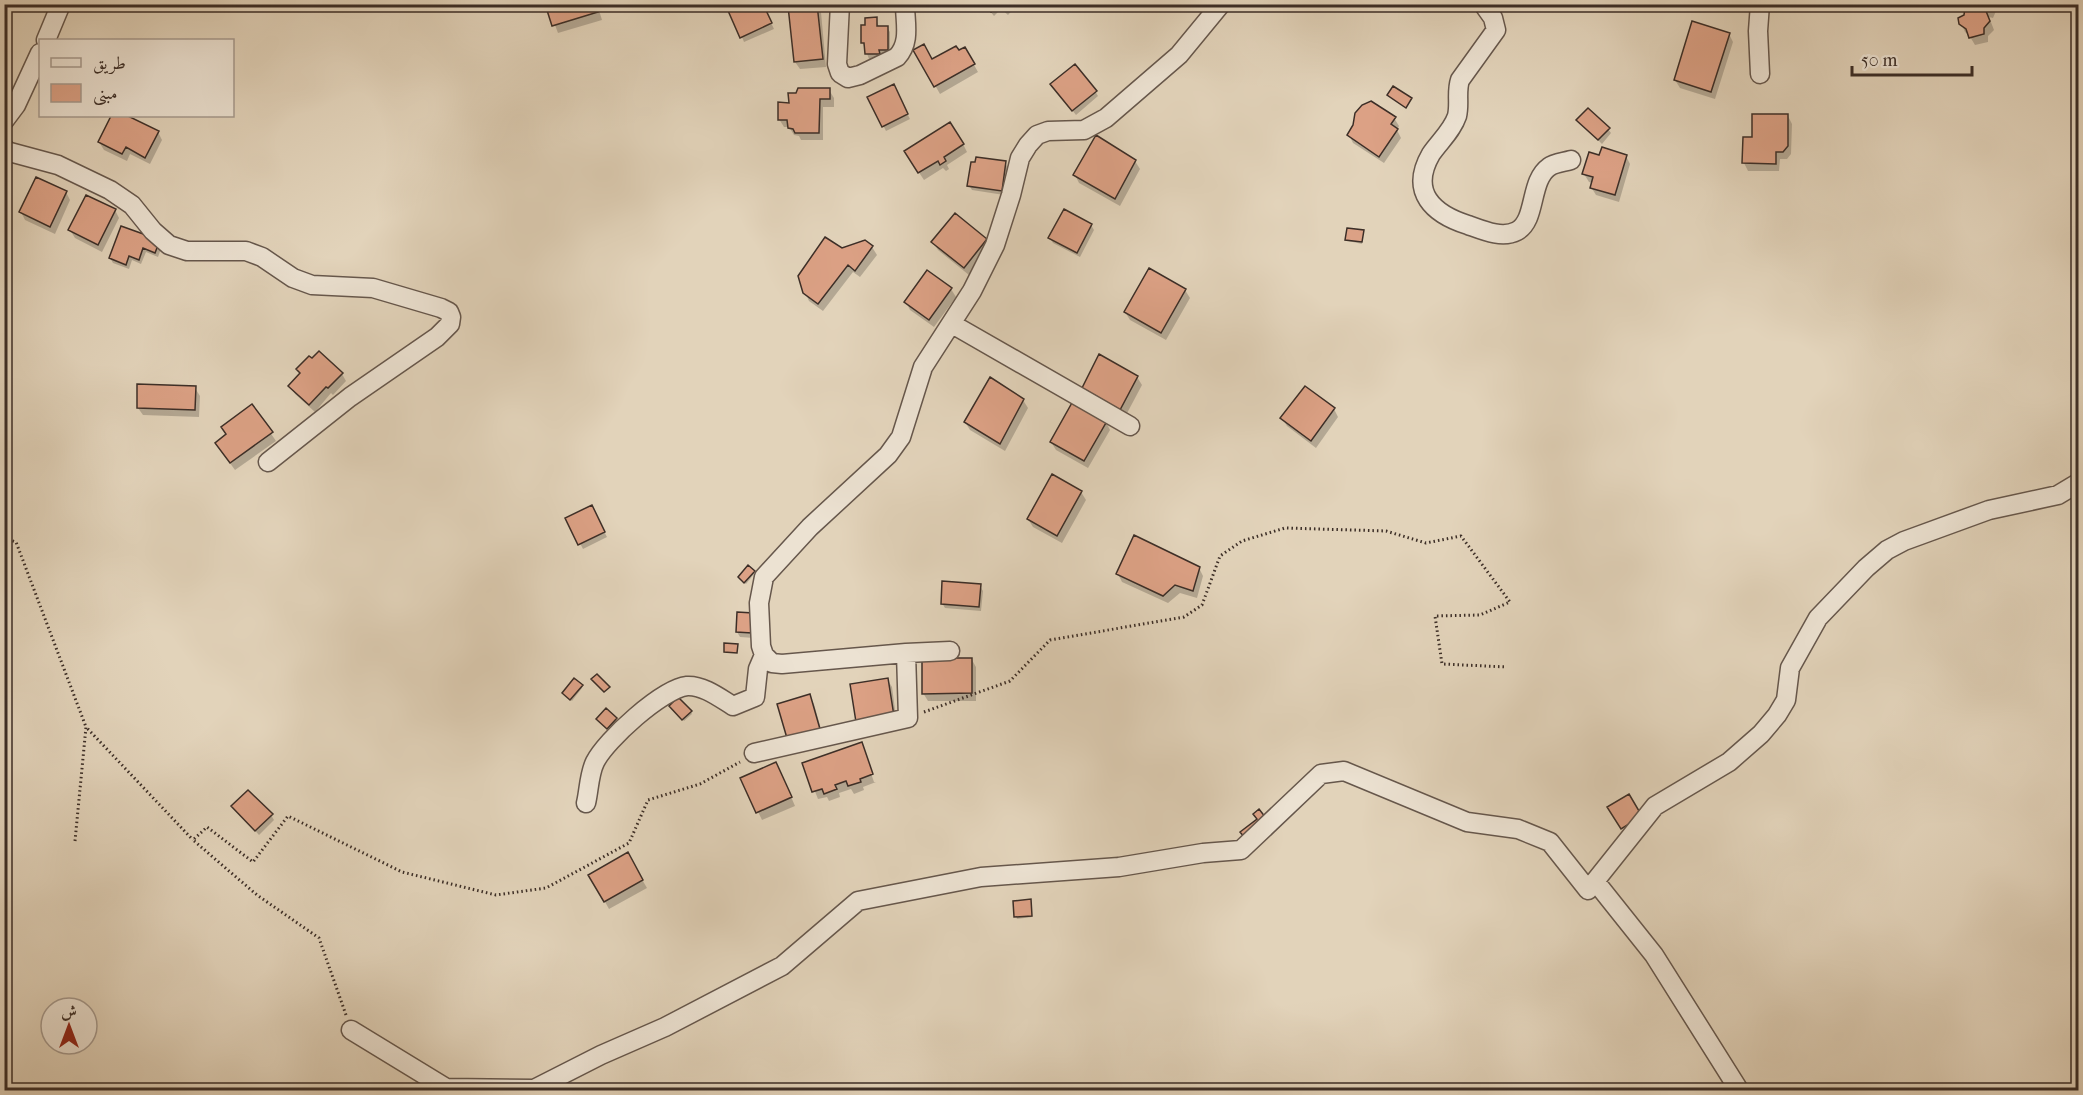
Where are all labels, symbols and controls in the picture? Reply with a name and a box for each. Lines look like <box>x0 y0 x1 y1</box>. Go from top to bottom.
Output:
legend <box>39 39 234 117</box>
scale bar <box>1852 39 1972 77</box>
text: 50 m <box>1861 50 1898 71</box>
text: طريق <box>93 53 126 75</box>
text: مبنى <box>93 83 118 106</box>
north arrow <box>39 996 99 1056</box>
text: ش <box>61 1002 77 1021</box>

